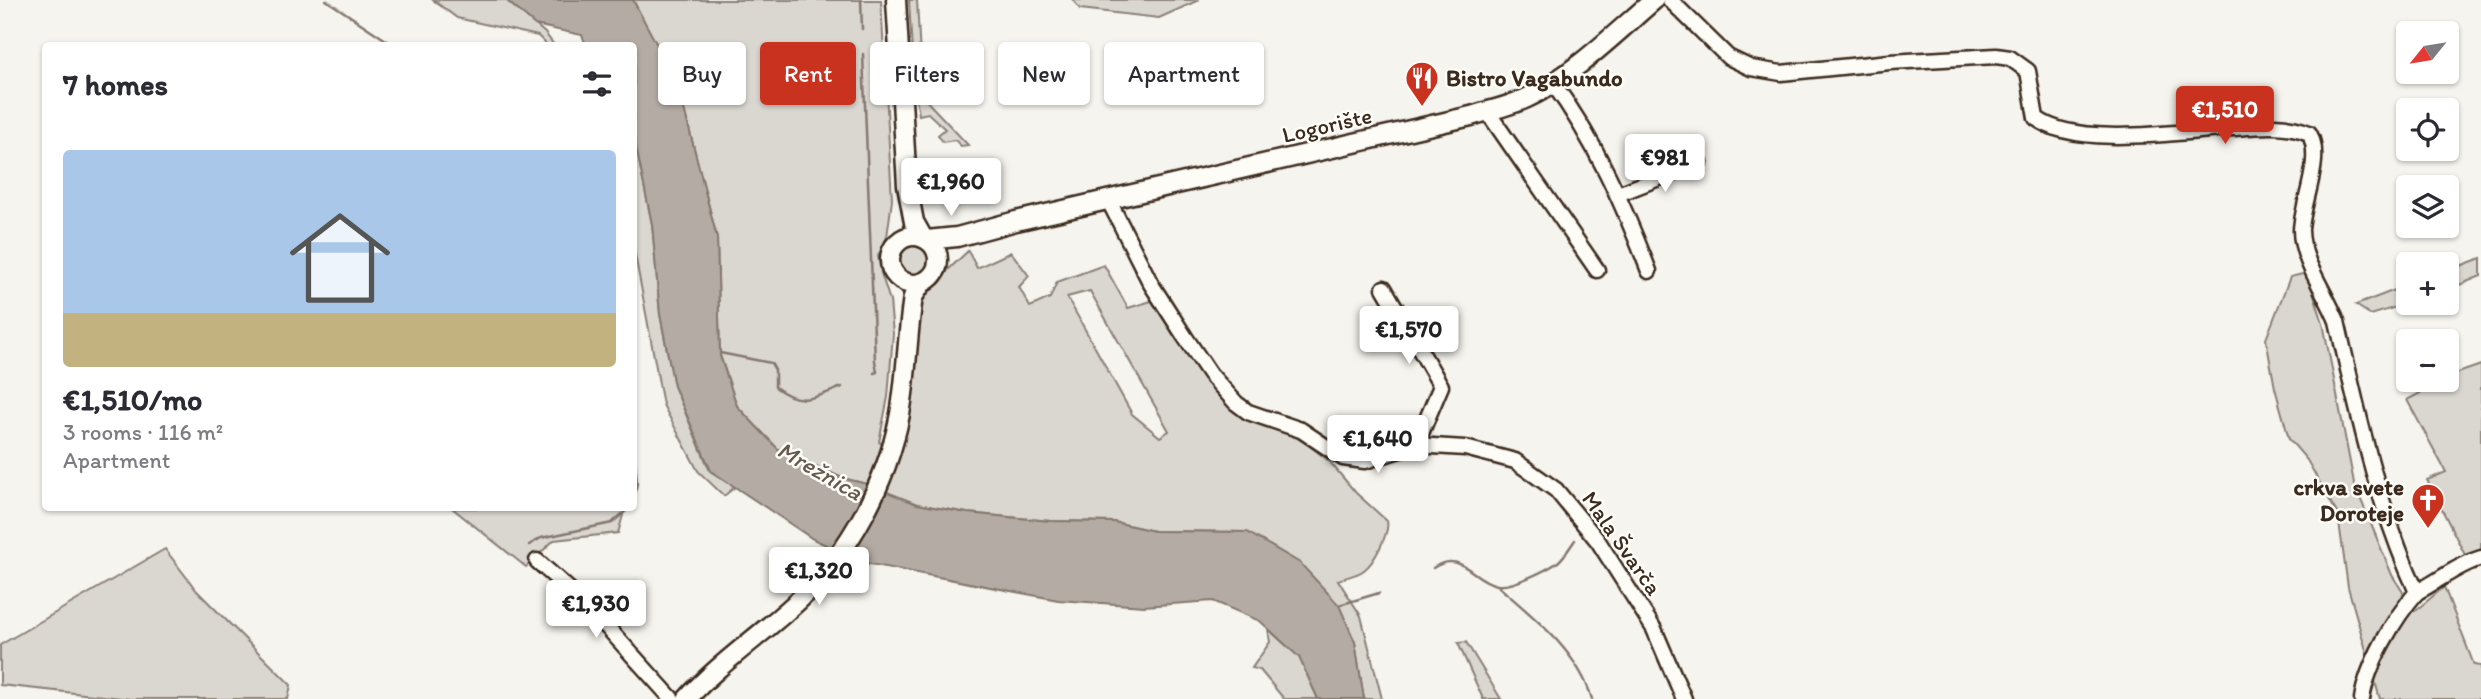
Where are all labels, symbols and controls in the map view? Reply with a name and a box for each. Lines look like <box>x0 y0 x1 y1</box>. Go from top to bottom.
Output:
north arrow <box>2396 21 2459 84</box>
map controls <box>2396 21 2459 392</box>
chip: Buy <box>658 42 746 105</box>
chip: Rent <box>760 42 856 105</box>
chip: Filters <box>870 42 984 105</box>
chip: New <box>998 42 1090 105</box>
chip: Apartment <box>1104 42 1264 105</box>
restaurant icon: Bistro Vagabundo <box>1403 59 1441 108</box>
place label: Bistro Vagabundo <box>1446 64 1623 92</box>
icon: filters <box>578 65 616 103</box>
text: 7 homes <box>63 66 168 103</box>
pin: €1,510 <box>2168 86 2282 146</box>
text: €1,510 <box>2192 95 2258 123</box>
button: locate <box>2396 98 2459 161</box>
street label: Logorište <box>1279 101 1375 149</box>
pin: €981 <box>1624 134 1706 194</box>
text: €981 <box>1641 143 1689 171</box>
pin: €1,960 <box>894 158 1008 218</box>
text: €1,960 <box>917 167 985 195</box>
button: layers <box>2396 175 2459 238</box>
icon: home <box>277 195 403 321</box>
button: + <box>2396 252 2459 315</box>
pin: €1,570 <box>1352 306 1466 366</box>
text: €1,570 <box>1376 315 1442 343</box>
button: − <box>2396 329 2459 392</box>
text: €1,510/mo <box>63 381 202 418</box>
pin: €1,640 <box>1321 416 1435 475</box>
text: 3 rooms · 116 m² <box>63 418 223 446</box>
text: €1,640 <box>1343 424 1413 452</box>
water label: Mrežnica <box>773 435 868 507</box>
text: Apartment <box>63 446 170 474</box>
place label: crkva svete Doroteje <box>2293 473 2404 527</box>
church icon: crkva svete Doroteje <box>2409 481 2447 530</box>
street label: Mala Švarča <box>1576 486 1668 600</box>
pin: €1,320 <box>762 548 876 607</box>
text: €1,320 <box>785 556 853 584</box>
pin: €1,930 <box>539 580 653 640</box>
text: €1,930 <box>562 589 630 617</box>

